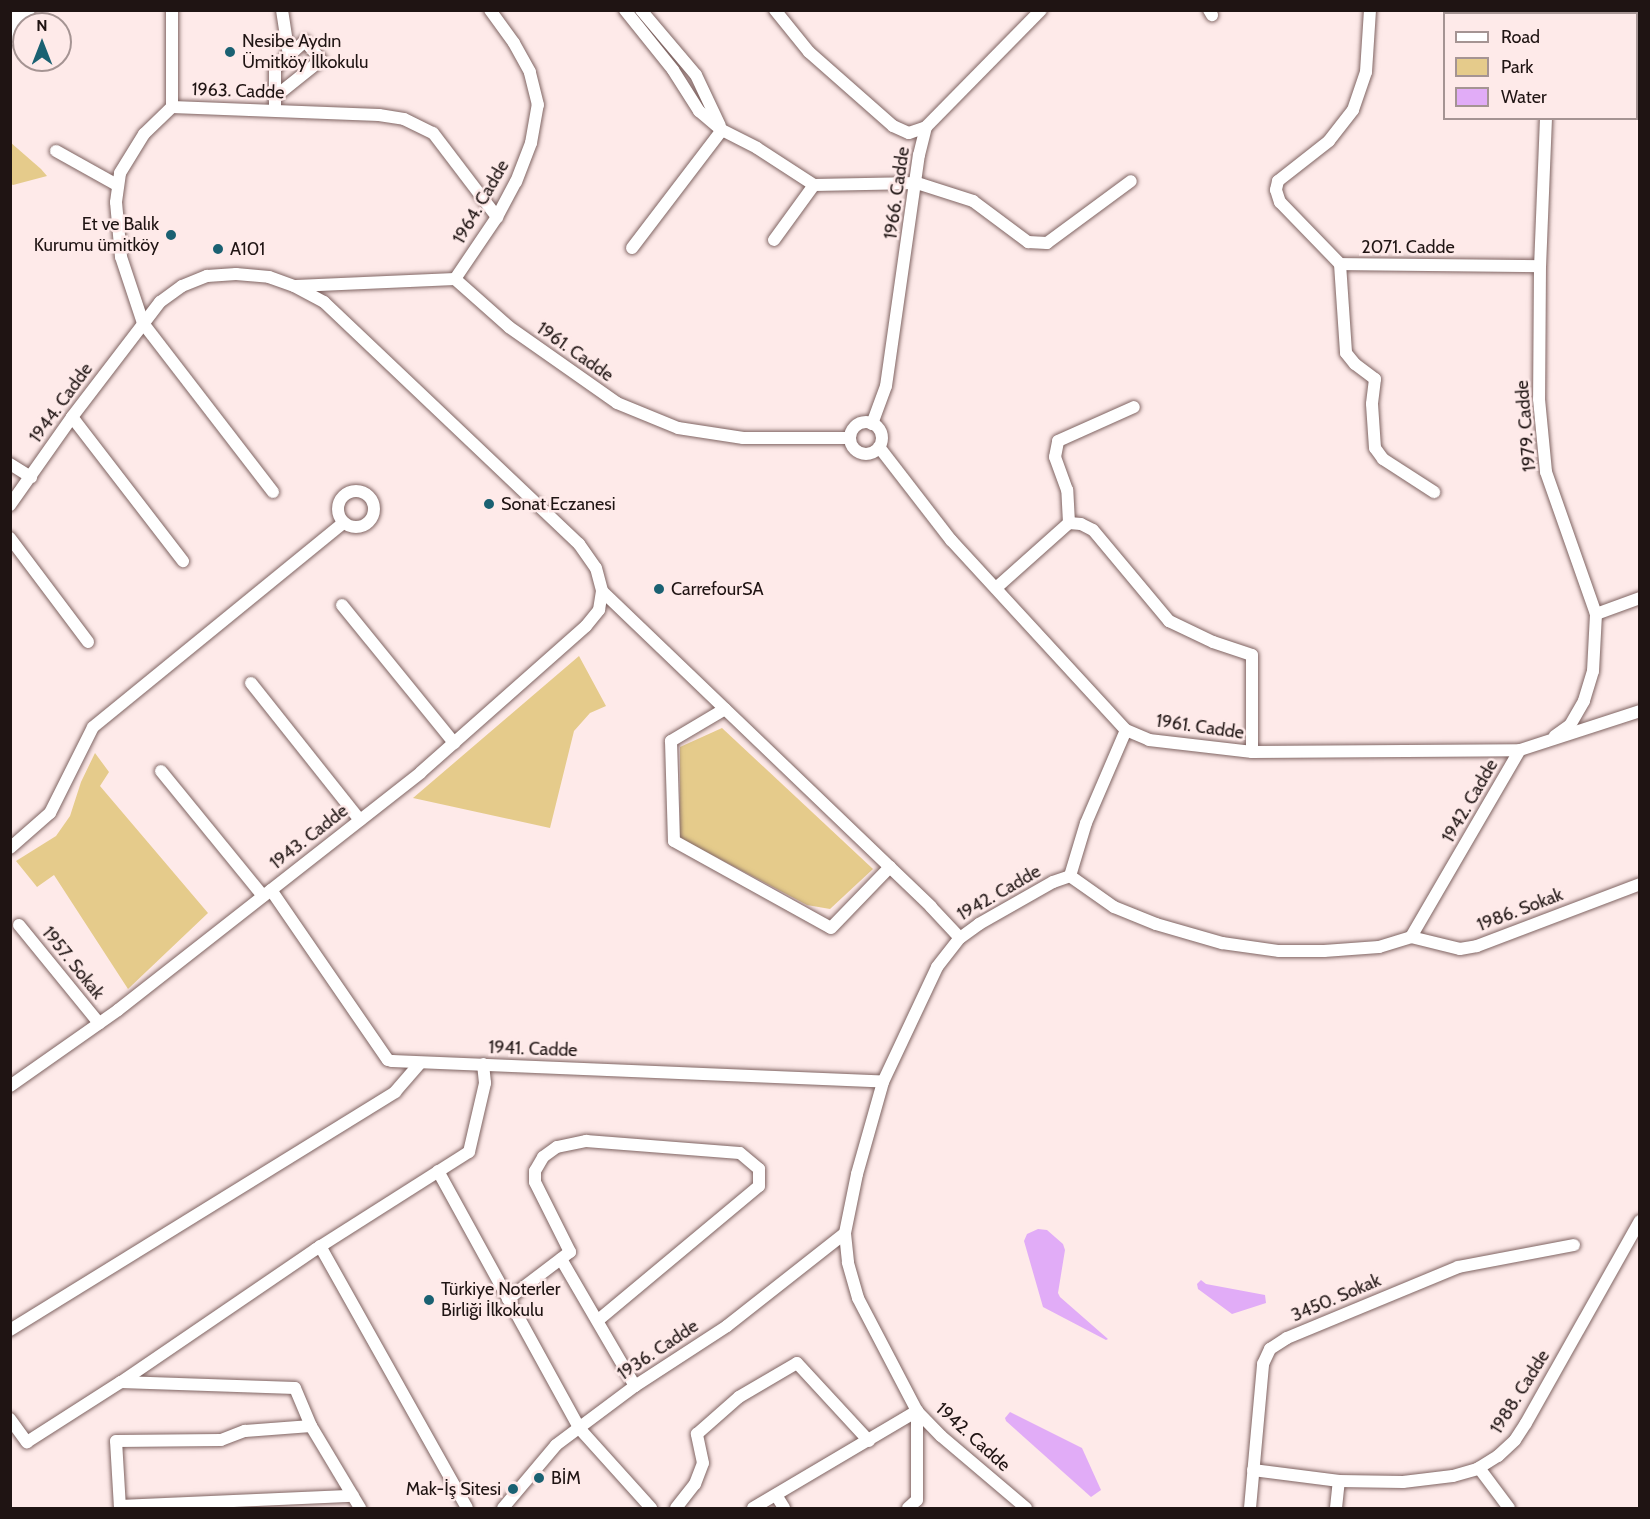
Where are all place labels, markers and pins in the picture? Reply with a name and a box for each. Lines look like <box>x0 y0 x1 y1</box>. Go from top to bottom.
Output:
place label: Nesibe Aydın Ümitköy İlkokulu <box>242 31 369 74</box>
marker: Nesibe Aydın Ümitköy İlkokulu <box>223 45 237 59</box>
place label: Et ve Balık Kurumu ümitköy <box>34 214 159 256</box>
marker: Et ve Balık Kurumu ümitköy <box>164 228 178 242</box>
place label: A101 <box>230 238 265 260</box>
marker: A101 <box>211 242 225 256</box>
place label: Sonat Eczanesi <box>501 493 616 515</box>
marker: Sonat Eczanesi <box>482 497 496 511</box>
place label: CarrefourSA <box>671 578 763 600</box>
marker: CarrefourSA <box>652 582 666 596</box>
place label: Türkiye Noterler Birliği İlkokulu <box>441 1279 560 1322</box>
marker: Türkiye Noterler Birliği İlkokulu <box>422 1293 436 1307</box>
place label: BİM <box>551 1467 581 1489</box>
marker: BİM <box>532 1471 546 1485</box>
place label: Mak-İş Sitesi <box>406 1478 501 1500</box>
marker: Mak-İş Sitesi <box>506 1482 520 1496</box>

